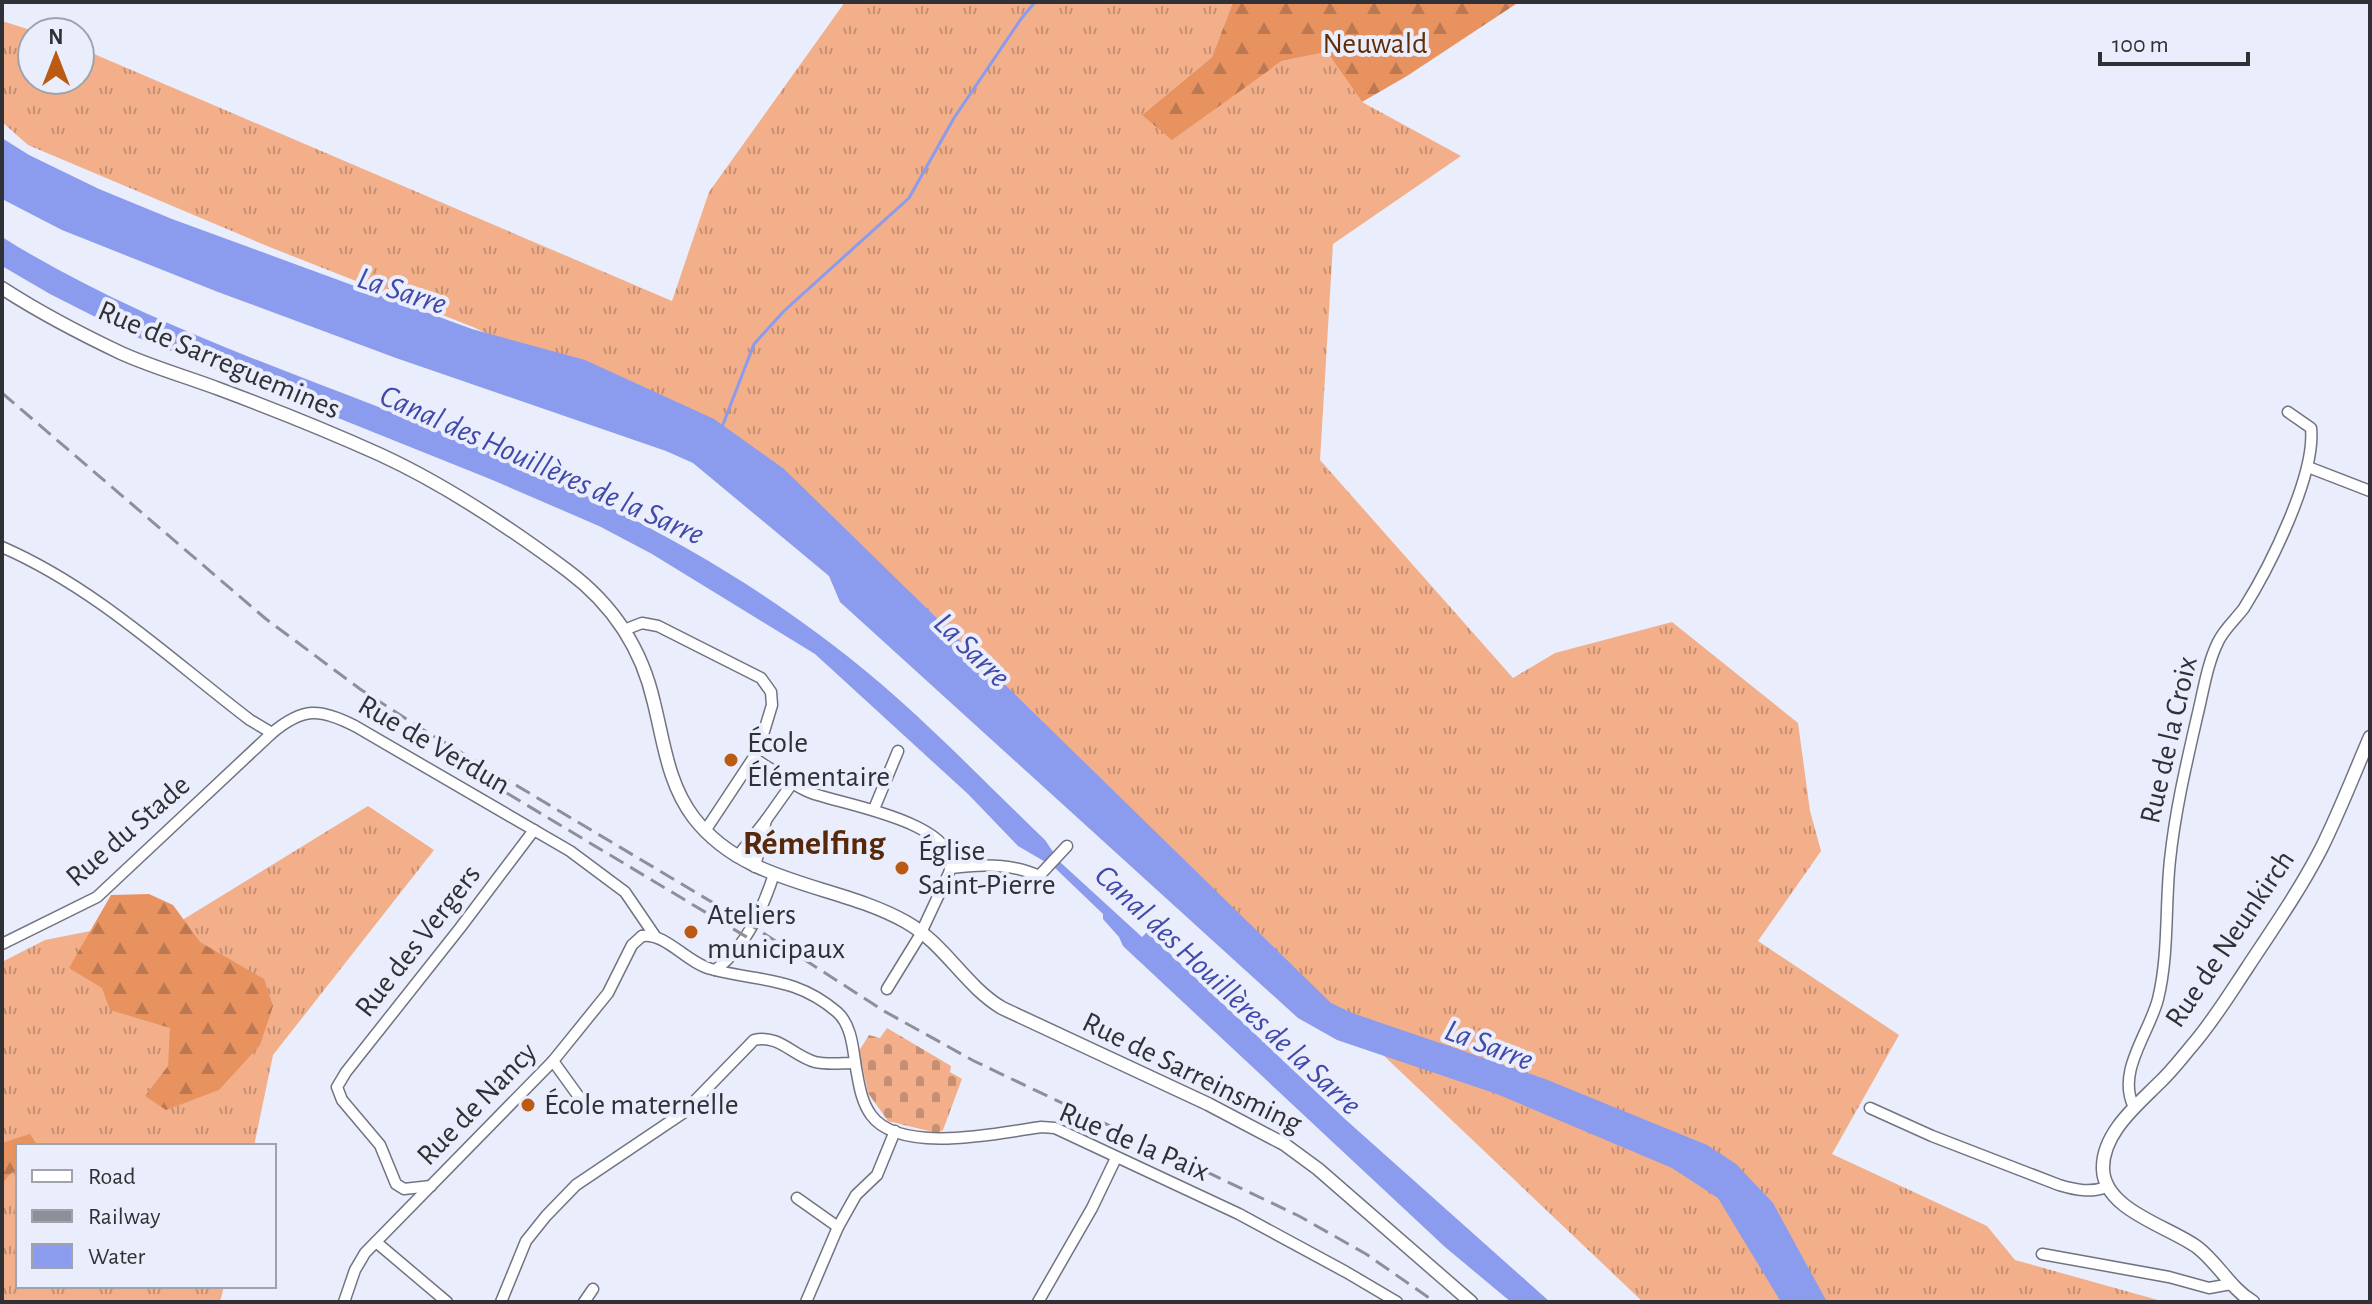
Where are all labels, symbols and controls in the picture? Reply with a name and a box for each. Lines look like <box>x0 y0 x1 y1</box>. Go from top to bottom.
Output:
north arrow <box>16 16 96 96</box>
scale bar <box>2100 16 2248 66</box>
text: N <box>48 26 64 48</box>
park label: Neuwald <box>1322 29 1428 59</box>
text: 100 m <box>2112 33 2169 57</box>
water label: La Sarre <box>353 262 451 320</box>
street label: Rue de Sarreguemines <box>94 295 344 425</box>
water label: Canal des Houillères de la Sarre <box>375 379 709 551</box>
water label: La Sarre <box>928 607 1016 693</box>
street label: Rue de la Croix <box>2135 654 2203 826</box>
street label: Rue de Verdun <box>353 690 515 800</box>
place label: École Élémentaire <box>747 726 890 792</box>
marker: École Élémentaire <box>722 751 740 769</box>
street label: Rue du Stade <box>60 770 196 892</box>
district label: Rémelfing <box>743 827 886 861</box>
place label: Église Saint-Pierre <box>918 834 1056 900</box>
street label: Rue de Neunkirch <box>2160 845 2300 1033</box>
street label: Rue des Vergers <box>350 859 486 1023</box>
marker: Église Saint-Pierre <box>893 859 911 877</box>
water label: Canal des Houillères de la Sarre <box>1089 859 1367 1121</box>
place label: Ateliers municipaux <box>707 900 845 964</box>
marker: Ateliers municipaux <box>682 923 700 941</box>
street label: Rue de Sarreinsming <box>1078 1007 1307 1139</box>
water label: La Sarre <box>1440 1014 1538 1076</box>
street label: Rue de Nancy <box>411 1037 543 1171</box>
place label: École maternelle <box>544 1088 739 1120</box>
marker: École maternelle <box>519 1096 537 1114</box>
street label: Rue de la Paix <box>1055 1097 1213 1187</box>
legend <box>16 1144 276 1288</box>
text: Road <box>88 1165 136 1189</box>
text: Railway <box>88 1205 160 1229</box>
text: Water <box>88 1245 146 1269</box>

